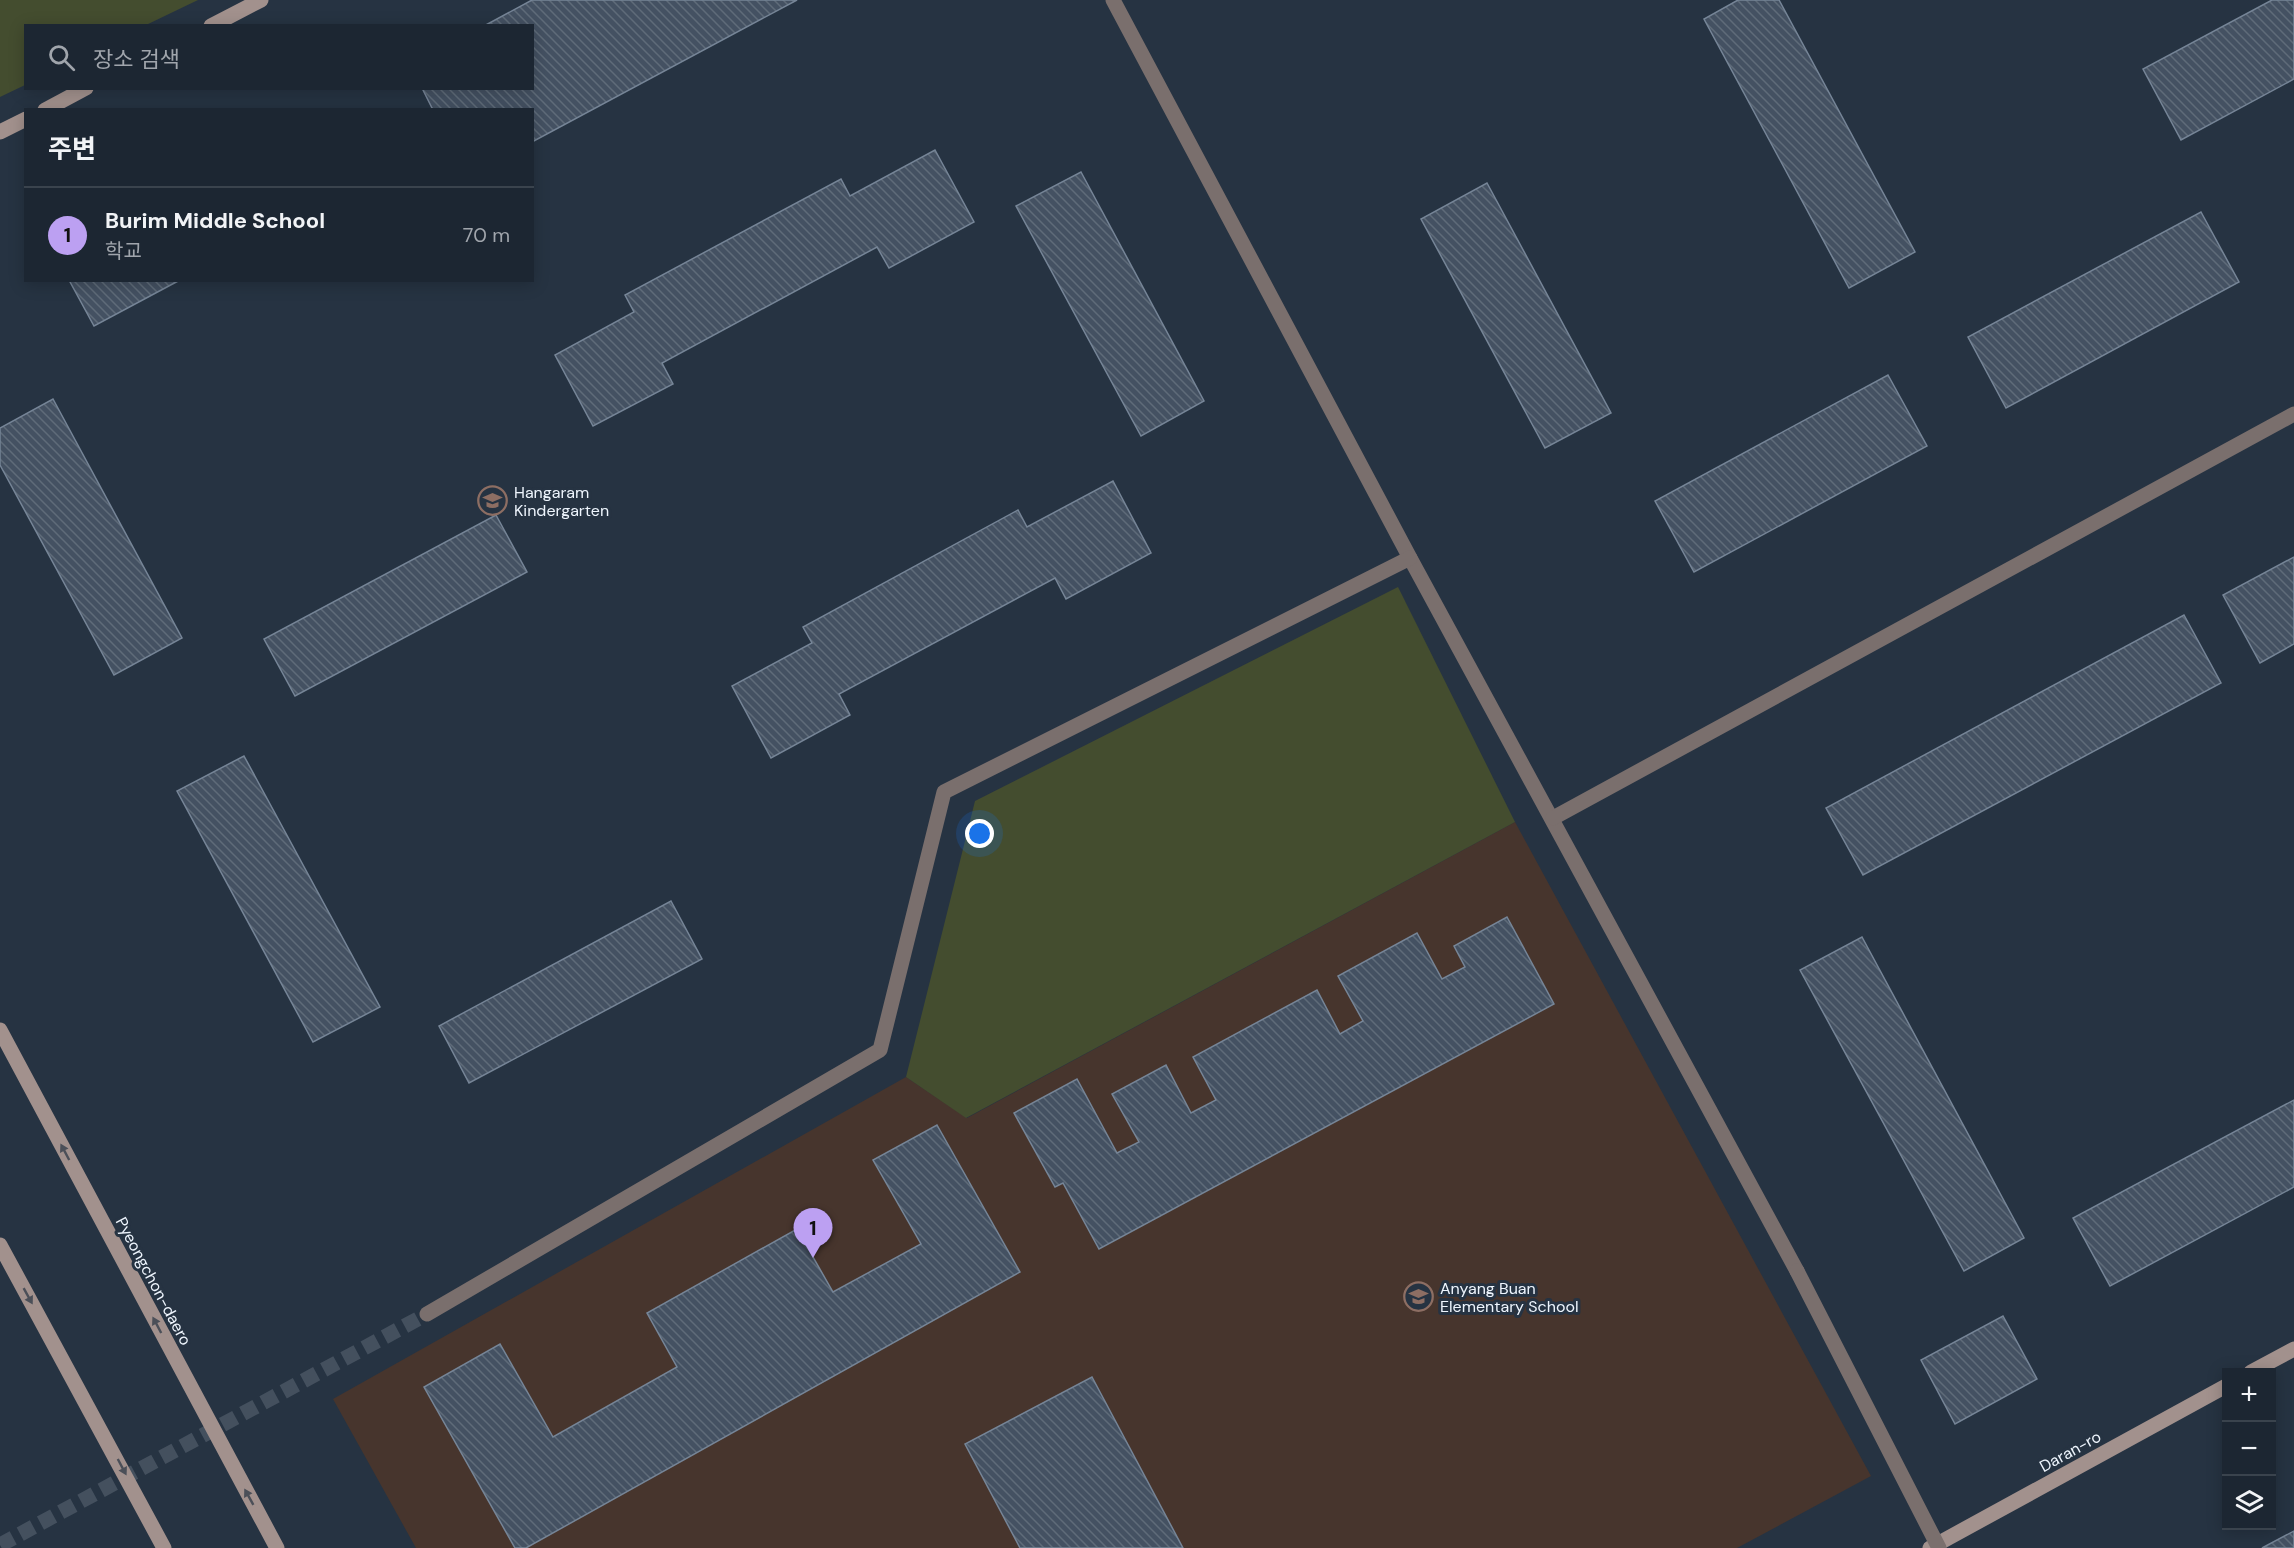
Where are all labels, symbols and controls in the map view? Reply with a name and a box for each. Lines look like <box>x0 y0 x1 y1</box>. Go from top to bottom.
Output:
search box <box>24 24 534 90</box>
icon: search <box>45 41 78 74</box>
text: 장소 검색 <box>93 45 180 74</box>
text: 주변 <box>48 132 96 166</box>
text: Burim Middle School <box>105 206 325 235</box>
text: 1 <box>64 222 71 248</box>
text: 70 m <box>463 222 510 248</box>
text: 학교 <box>105 238 142 264</box>
place label: Hangaram Kindergarten <box>514 482 609 521</box>
school or university icon: Hangaram Kindergarten <box>477 485 509 517</box>
your location <box>965 819 994 848</box>
one-way arrow <box>60 1144 70 1161</box>
pin: 1 <box>794 1208 832 1258</box>
street label: Pyeongchon-daero <box>111 1213 196 1349</box>
place label: Anyang Buan Elementary School <box>1440 1278 1578 1317</box>
school or university icon: Anyang Buan Elementary School <box>1403 1281 1435 1313</box>
one-way arrow <box>23 1288 33 1305</box>
one-way arrow <box>152 1316 162 1333</box>
map controls <box>2222 1368 2276 1530</box>
button: + <box>2222 1368 2276 1422</box>
button: − <box>2222 1422 2276 1476</box>
street label: Daran-ro <box>2036 1426 2105 1477</box>
one-way arrow <box>117 1459 127 1476</box>
button: layers <box>2222 1476 2276 1530</box>
one-way arrow <box>243 1489 254 1505</box>

